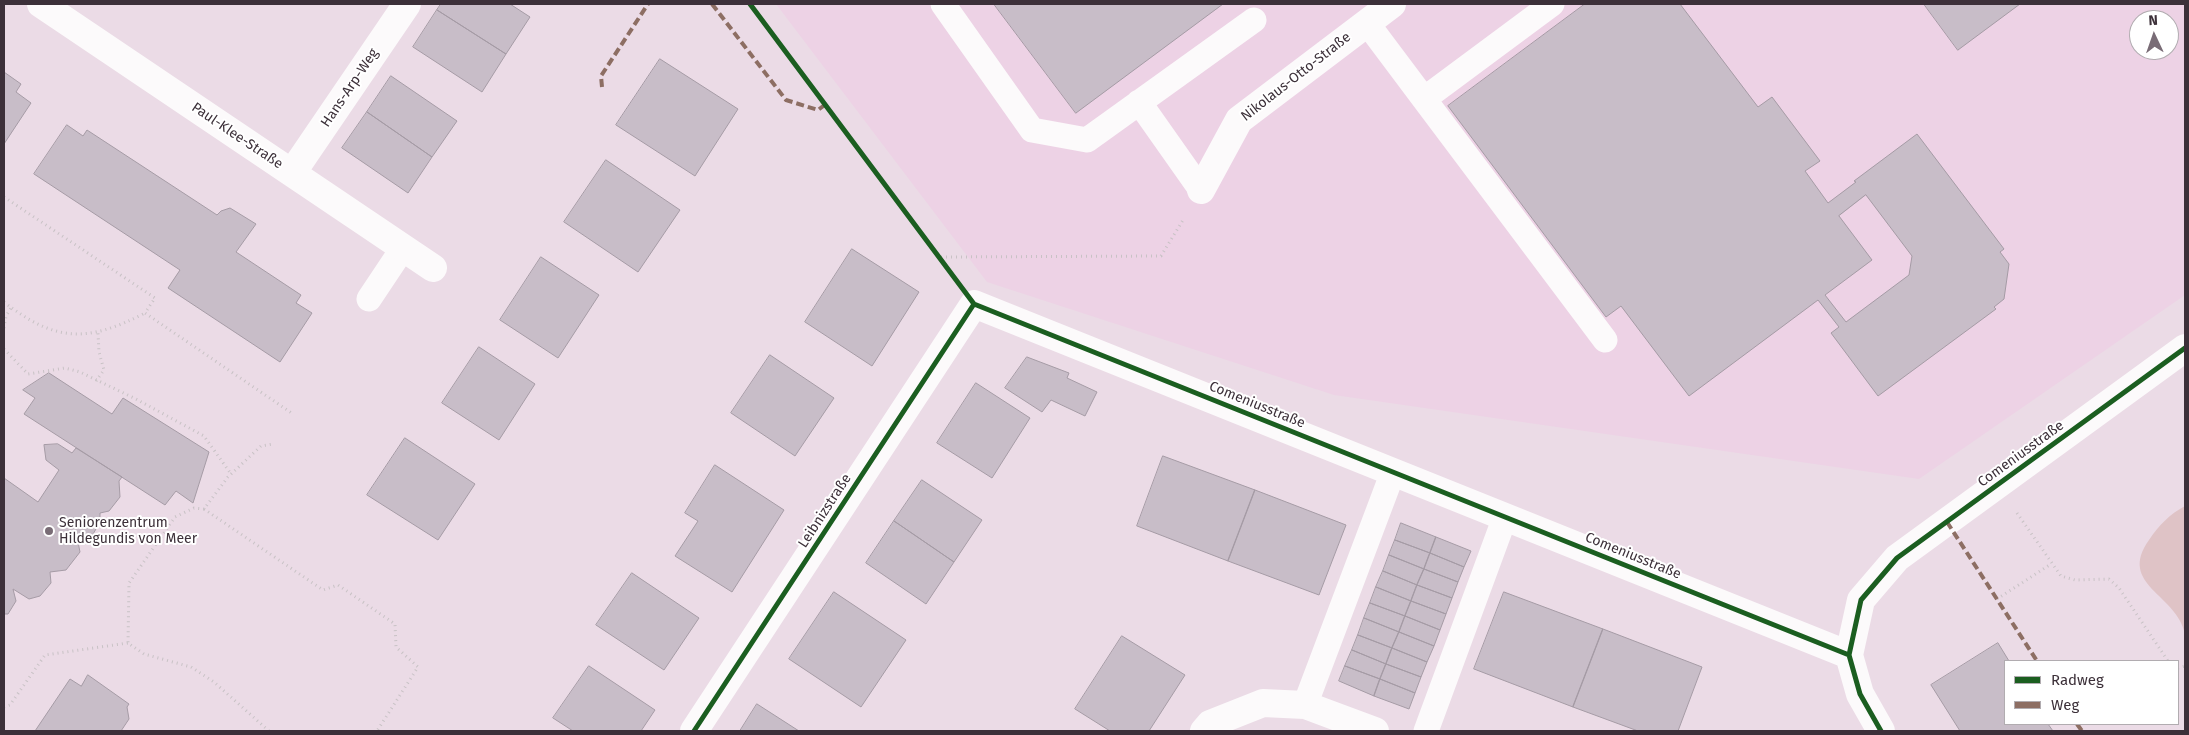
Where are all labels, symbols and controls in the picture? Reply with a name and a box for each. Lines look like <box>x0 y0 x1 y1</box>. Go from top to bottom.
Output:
north arrow <box>2129 10 2179 60</box>
text: N <box>2148 12 2158 29</box>
street label: Nikolaus-Otto-Straße <box>1238 29 1354 125</box>
street label: Hans-Arp-Weg <box>318 46 382 130</box>
street label: Paul-Klee-Straße <box>188 99 286 173</box>
street label: Comeniusstraße <box>1207 378 1307 432</box>
street label: Comeniusstraße <box>1975 417 2067 491</box>
street label: Leibnizstraße <box>795 471 855 551</box>
place label: Seniorenzentrum Hildegundis von Meer <box>59 515 197 548</box>
marker: Seniorenzentrum Hildegundis von Meer <box>43 525 55 537</box>
street label: Comeniusstraße <box>1583 529 1683 583</box>
legend <box>2004 660 2179 725</box>
text: Radweg <box>2051 671 2104 689</box>
text: Weg <box>2051 696 2079 714</box>

